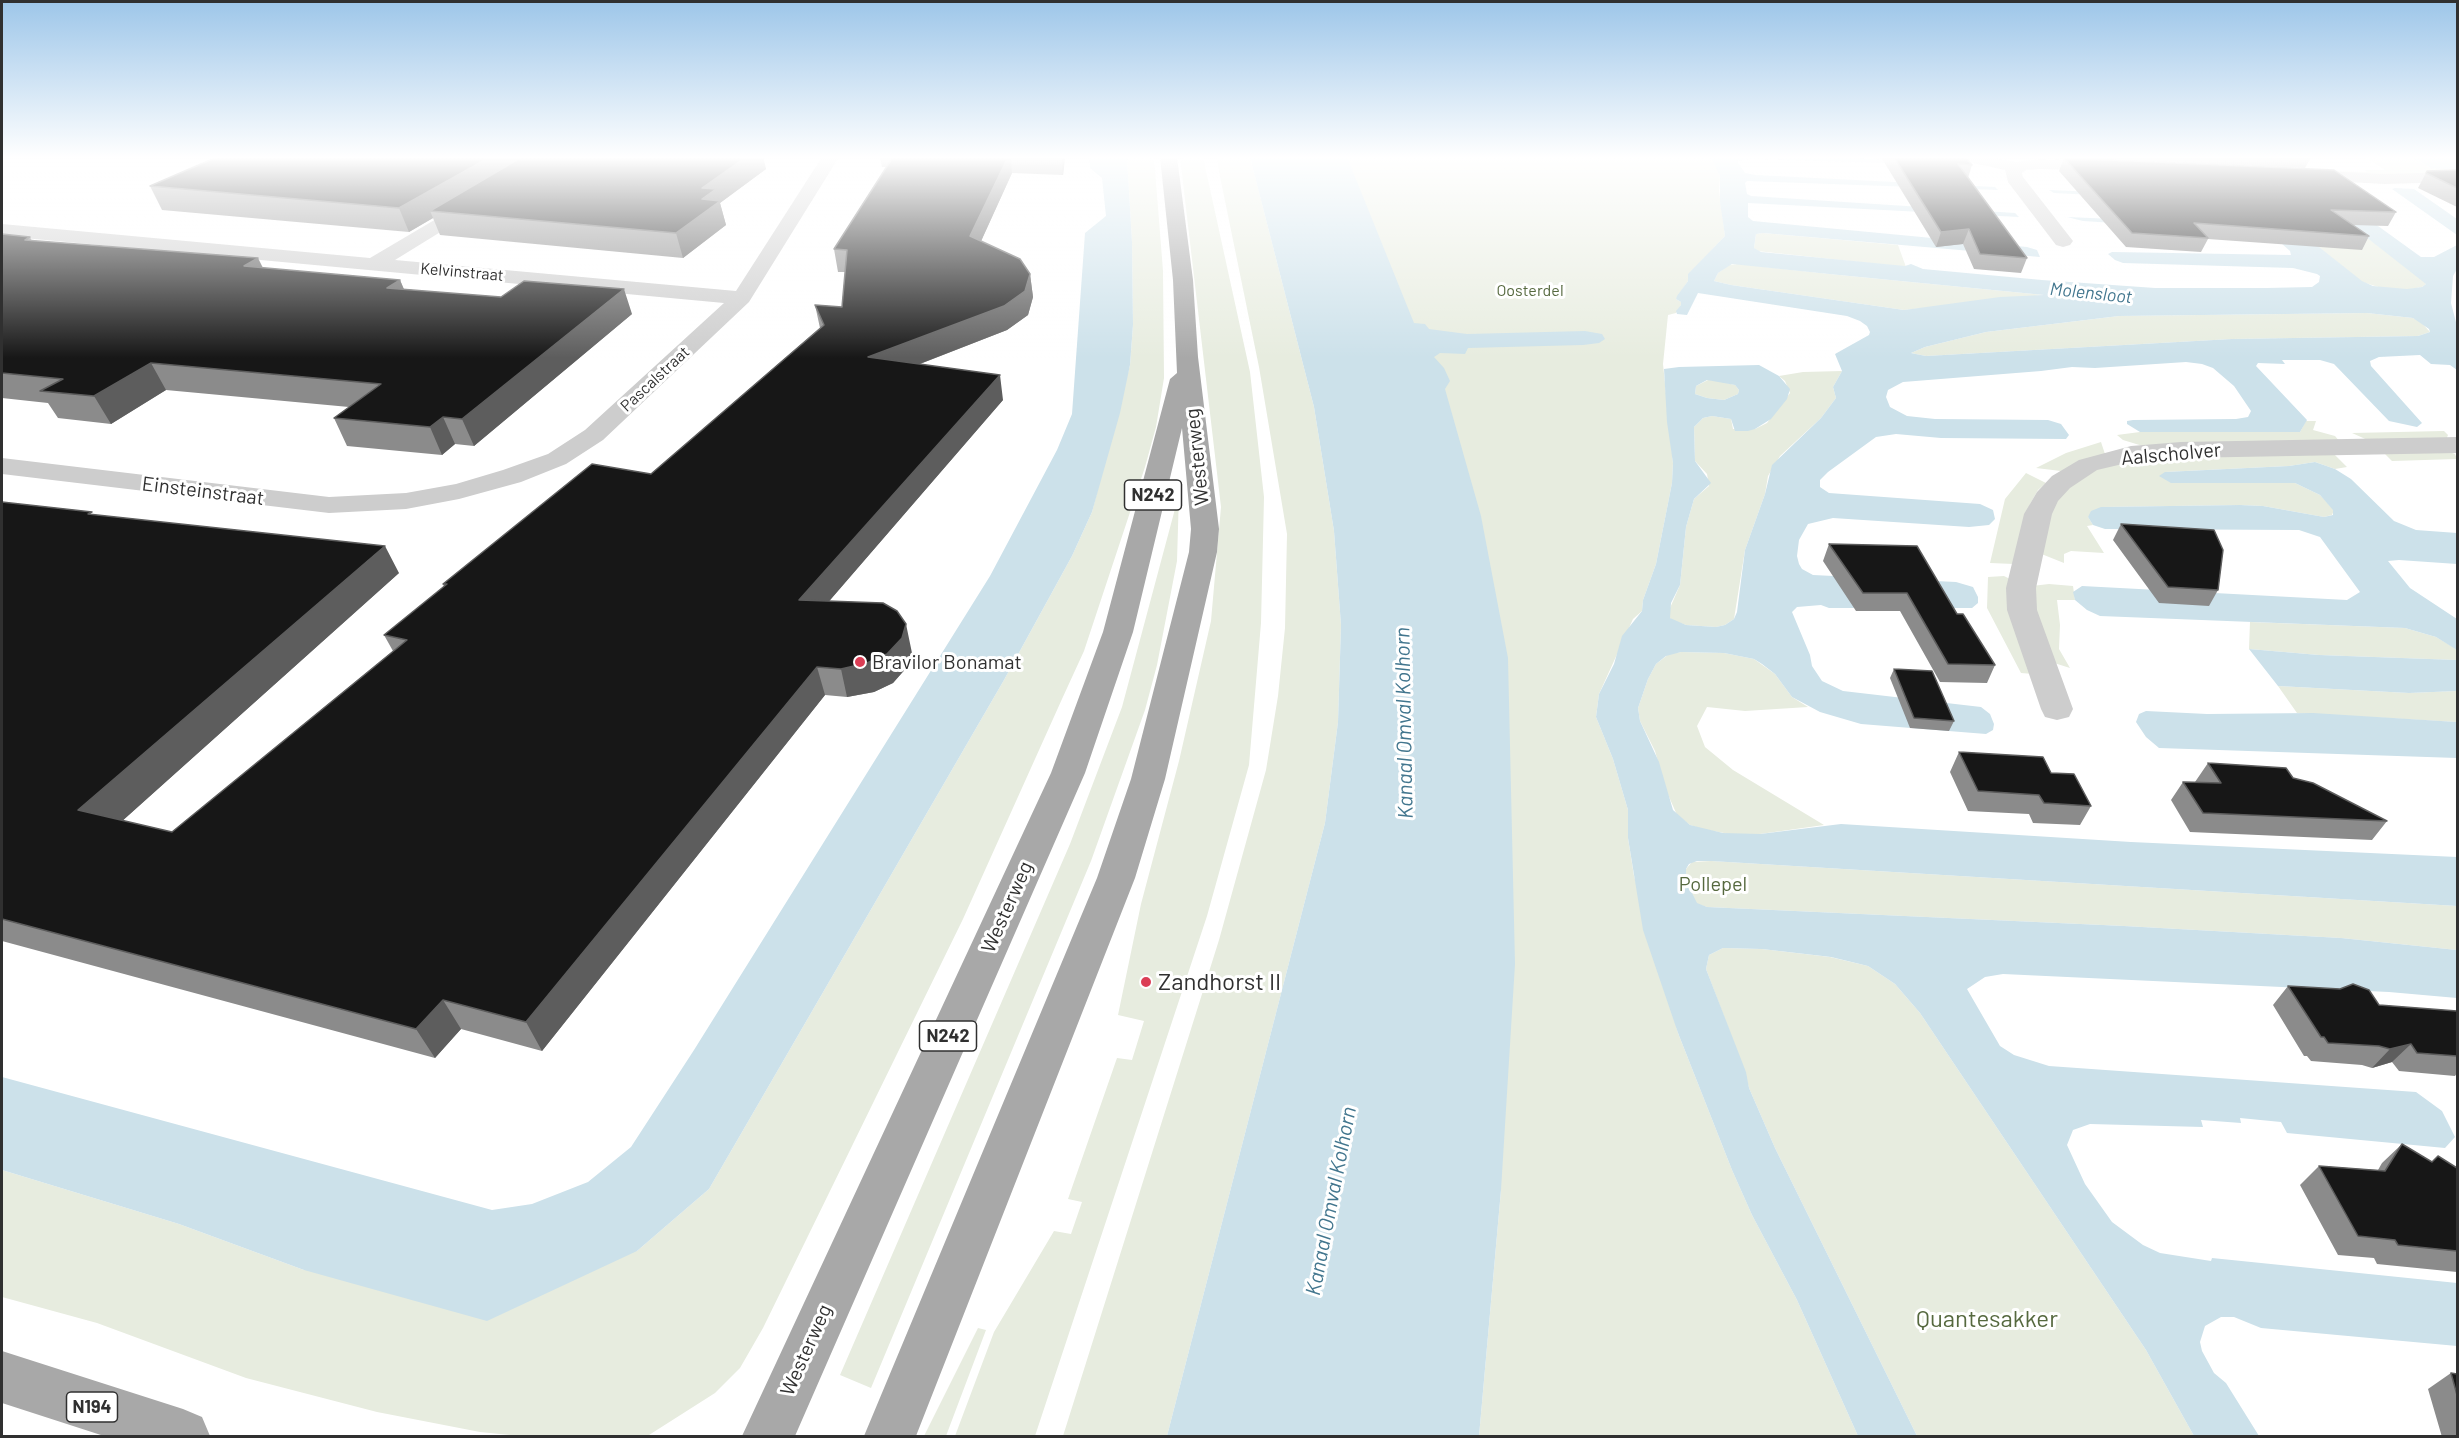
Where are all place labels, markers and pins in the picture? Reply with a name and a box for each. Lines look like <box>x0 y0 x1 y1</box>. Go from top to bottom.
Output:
place label: Bravilor Bonamat <box>872 650 1022 674</box>
marker: Bravilor Bonamat <box>853 655 867 669</box>
place label: Zandhorst II <box>1158 968 1281 996</box>
marker: Zandhorst II <box>1139 975 1153 989</box>

